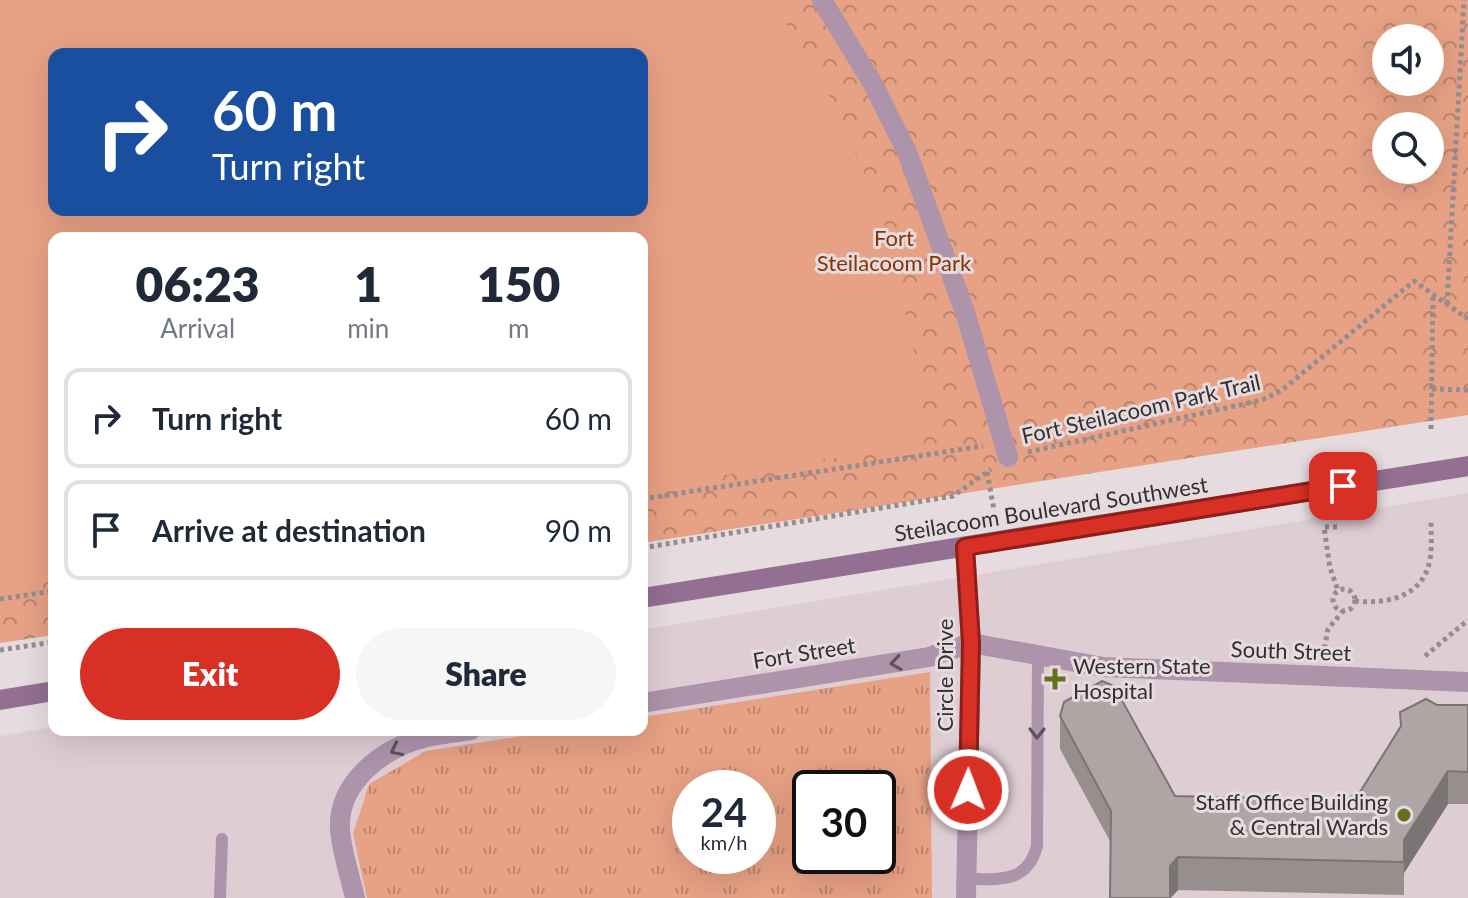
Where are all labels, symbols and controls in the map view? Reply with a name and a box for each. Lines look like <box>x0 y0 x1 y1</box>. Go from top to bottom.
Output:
map controls <box>1372 24 1444 184</box>
button: sound <box>1372 24 1444 96</box>
text: 60 m <box>212 76 337 143</box>
icon: right <box>80 80 184 184</box>
button: search <box>1372 112 1444 184</box>
text: Turn right <box>212 144 365 188</box>
park label: Fort Steilacoom Park <box>817 224 972 276</box>
text: 06:23 <box>136 255 260 312</box>
text: 1 <box>354 255 382 312</box>
text: 150 <box>477 255 560 312</box>
text: Arrival <box>160 312 235 344</box>
text: min <box>347 312 389 344</box>
text: m <box>508 312 529 344</box>
street label: Fort Steilacoom Park Trail <box>1019 368 1263 449</box>
icon: right <box>84 396 128 440</box>
text: Turn right <box>152 400 282 436</box>
text: 60 m <box>545 400 612 436</box>
pin <box>1309 452 1377 520</box>
icon: arrive <box>1321 464 1365 508</box>
street label: Steilacoom Boulevard Southwest <box>892 470 1210 547</box>
icon: arrive <box>84 508 128 552</box>
text: Arrive at destination <box>152 512 426 548</box>
text: 90 m <box>545 512 612 548</box>
street label: Circle Drive <box>931 619 958 731</box>
button: Exit <box>80 628 340 720</box>
button: Share <box>356 628 616 720</box>
street label: Fort Street <box>751 631 857 674</box>
street label: South Street <box>1230 635 1352 666</box>
place label: Western State Hospital <box>1073 652 1211 704</box>
one-way arrow <box>889 653 903 670</box>
marker: Western State Hospital <box>1044 668 1066 690</box>
one-way arrow <box>1028 727 1046 740</box>
one-way arrow <box>389 740 404 756</box>
position arrow <box>926 748 1010 832</box>
speed limit sign: 30 <box>792 770 896 874</box>
text: 24 <box>701 788 747 836</box>
place label: Staff Office Building & Central Wards <box>1195 788 1388 840</box>
marker: Staff Office Building & Central Wards <box>1395 806 1413 824</box>
text: km/h <box>701 830 747 854</box>

